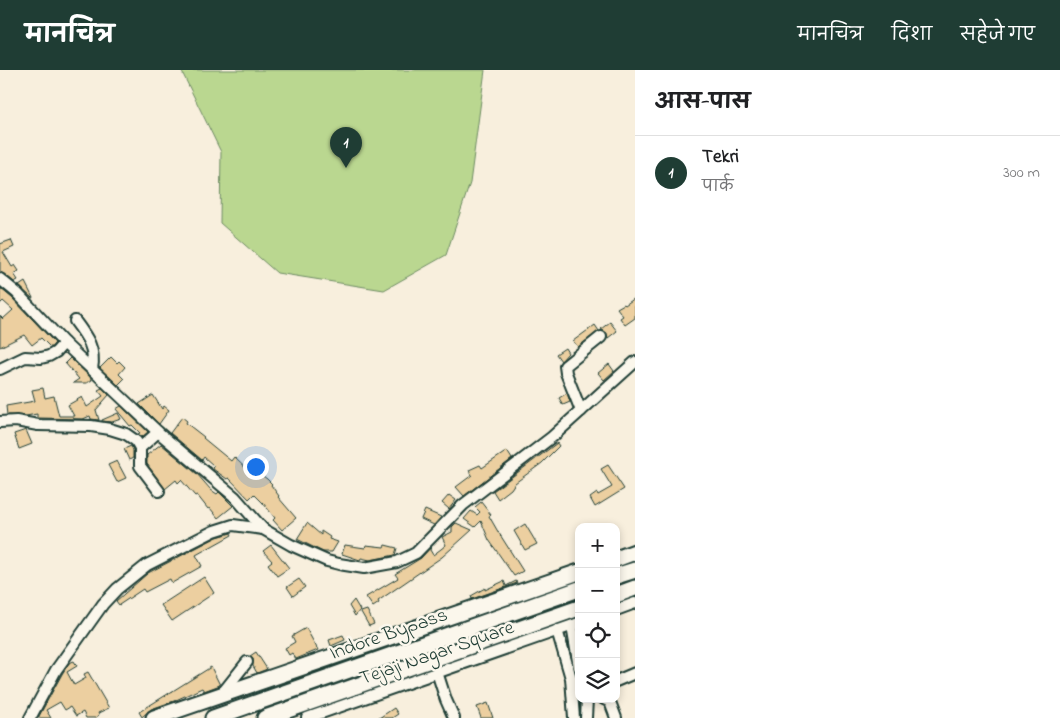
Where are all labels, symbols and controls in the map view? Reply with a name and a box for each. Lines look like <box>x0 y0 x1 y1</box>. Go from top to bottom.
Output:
text: मानचित्र <box>25 19 114 54</box>
text: मानचित्र <box>797 23 864 49</box>
text: दिशा <box>892 23 932 49</box>
text: सहेजे गए <box>960 23 1035 49</box>
text: आस-पास <box>655 88 750 118</box>
pin: 1 <box>330 127 362 168</box>
text: Tekri <box>702 144 739 171</box>
text: 1 <box>668 161 674 185</box>
text: 300 m <box>1003 161 1040 185</box>
text: पार्क <box>702 175 733 199</box>
your location <box>243 454 269 480</box>
map controls <box>575 523 620 703</box>
button: + <box>575 523 620 568</box>
button: − <box>575 568 620 613</box>
street label: Indore Bypass <box>326 601 452 669</box>
button: locate <box>575 613 620 658</box>
street label: Tejaji Nagar Square <box>356 614 518 695</box>
button: layers <box>575 658 620 703</box>

